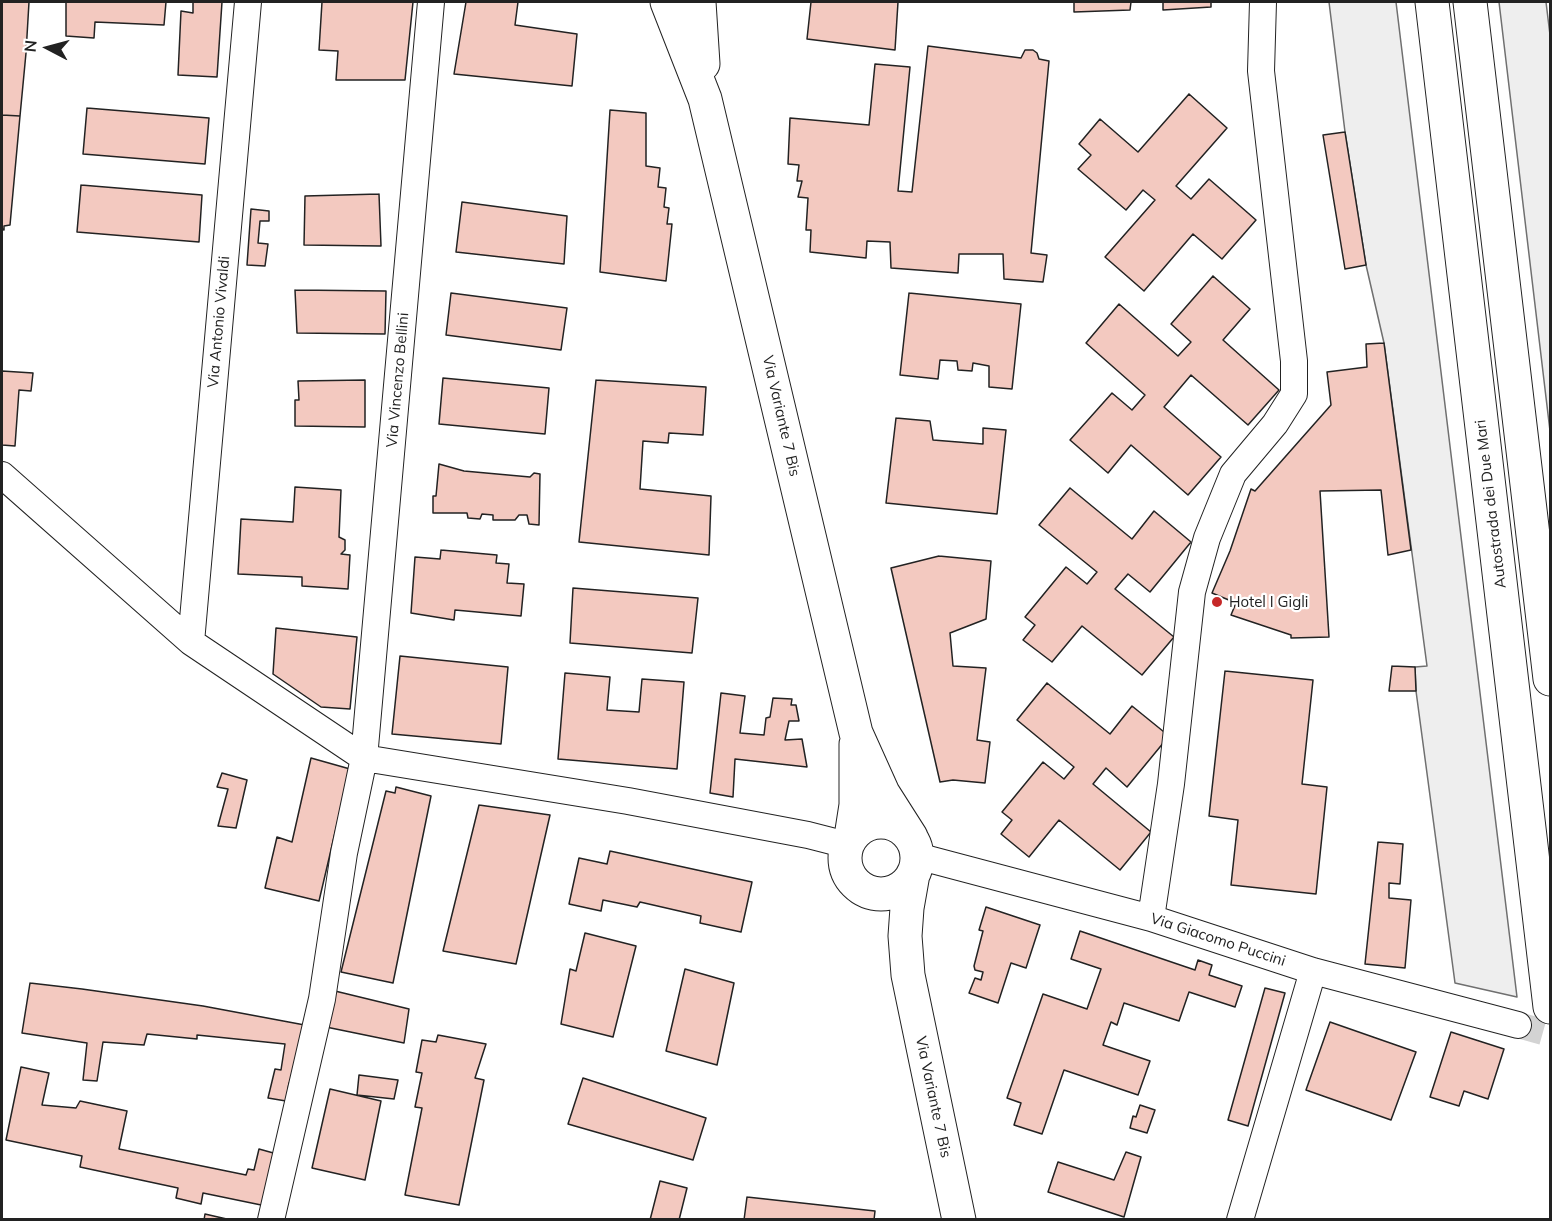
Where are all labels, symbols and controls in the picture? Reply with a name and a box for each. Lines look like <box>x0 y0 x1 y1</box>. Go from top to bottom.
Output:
north arrow <box>18 18 78 78</box>
text: N <box>20 39 41 53</box>
street label: Via Antonio Vivaldi <box>204 255 234 389</box>
street label: Via Vincenzo Bellini <box>383 312 413 448</box>
street label: Via Variante 7 Bis <box>758 354 804 478</box>
street label: Autostrada dei Due Mari <box>1472 419 1510 589</box>
place label: Hotel I Gigli <box>1229 593 1308 611</box>
marker: Hotel I Gigli <box>1210 595 1224 609</box>
street label: Via Giacomo Puccini <box>1148 910 1288 970</box>
street label: Via Variante 7 Bis <box>911 1035 955 1159</box>

